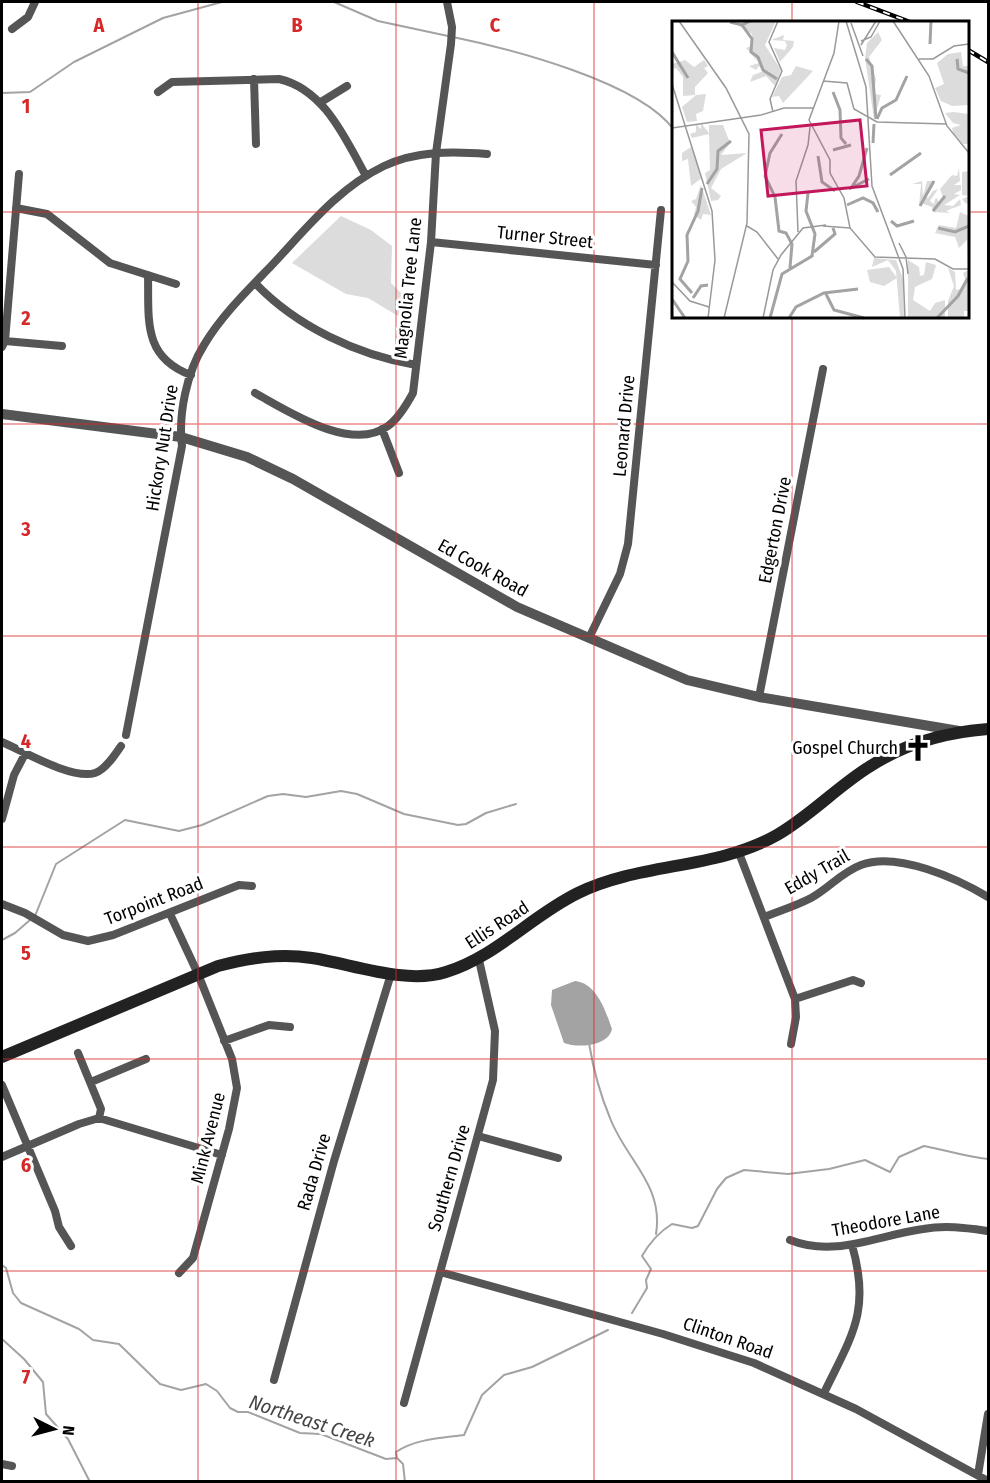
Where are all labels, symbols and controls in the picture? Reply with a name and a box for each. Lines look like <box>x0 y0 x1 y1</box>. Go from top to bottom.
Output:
text: A <box>93 13 106 37</box>
text: B <box>291 13 303 37</box>
text: C <box>490 13 501 37</box>
inset map <box>672 21 969 318</box>
text: 1 <box>22 94 30 118</box>
street label: Magnolia Tree Lane <box>390 216 426 360</box>
street label: Turner Street <box>496 221 594 253</box>
text: 2 <box>20 306 31 330</box>
street label: Leonard Drive <box>609 374 639 478</box>
street label: Hickory Nut Drive <box>141 383 183 513</box>
street label: Edgerton Drive <box>754 475 796 585</box>
text: 3 <box>20 517 31 541</box>
street label: Ed Cook Road <box>434 534 532 602</box>
text: 4 <box>21 729 31 753</box>
church icon: Gospel Church <box>903 733 933 763</box>
place label: Gospel Church <box>792 737 898 759</box>
street label: Eddy Trail <box>781 845 854 899</box>
street label: Torpoint Road <box>102 872 206 930</box>
street label: Ellis Road <box>461 896 533 954</box>
text: 5 <box>21 941 31 965</box>
street label: Mink Avenue <box>186 1090 230 1186</box>
street label: Southern Drive <box>423 1122 475 1234</box>
street label: Rada Drive <box>293 1131 336 1213</box>
text: 6 <box>21 1153 31 1177</box>
street label: Theodore Lane <box>830 1201 942 1241</box>
street label: Clinton Road <box>680 1312 776 1364</box>
text: 7 <box>22 1365 31 1389</box>
water label: Northeast Creek <box>246 1389 378 1453</box>
north arrow <box>24 1399 84 1459</box>
text: N <box>58 1425 78 1436</box>

